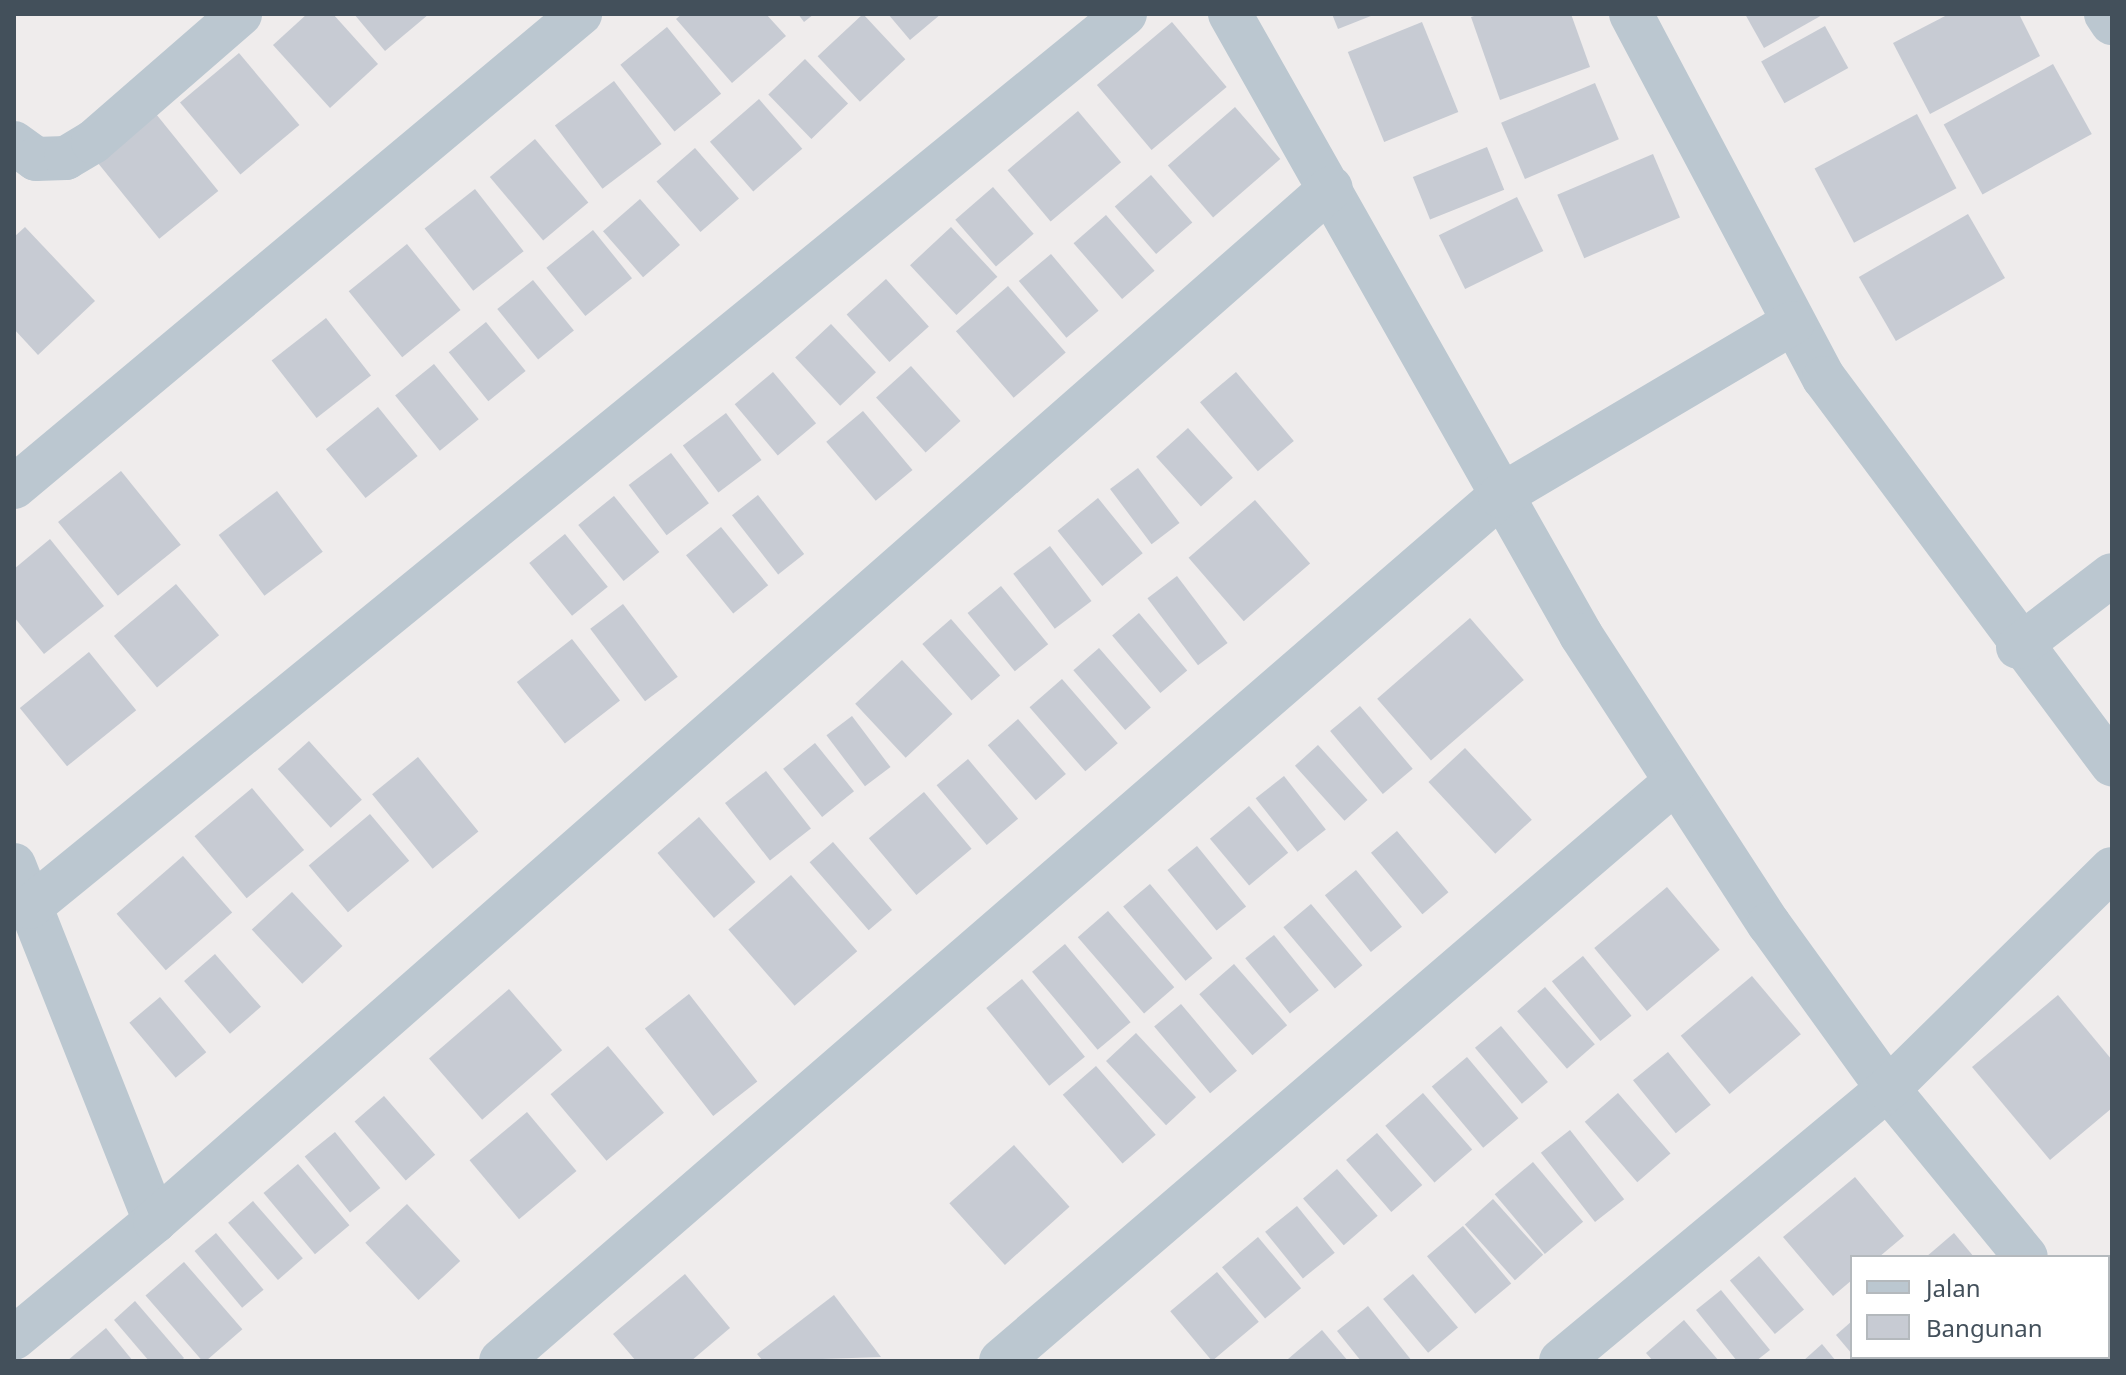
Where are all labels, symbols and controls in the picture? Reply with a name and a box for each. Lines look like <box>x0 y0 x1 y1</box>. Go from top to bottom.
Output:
legend <box>1850 1255 2110 1359</box>
text: Jalan <box>1926 1271 1981 1304</box>
text: Bangunan <box>1926 1311 2043 1344</box>

